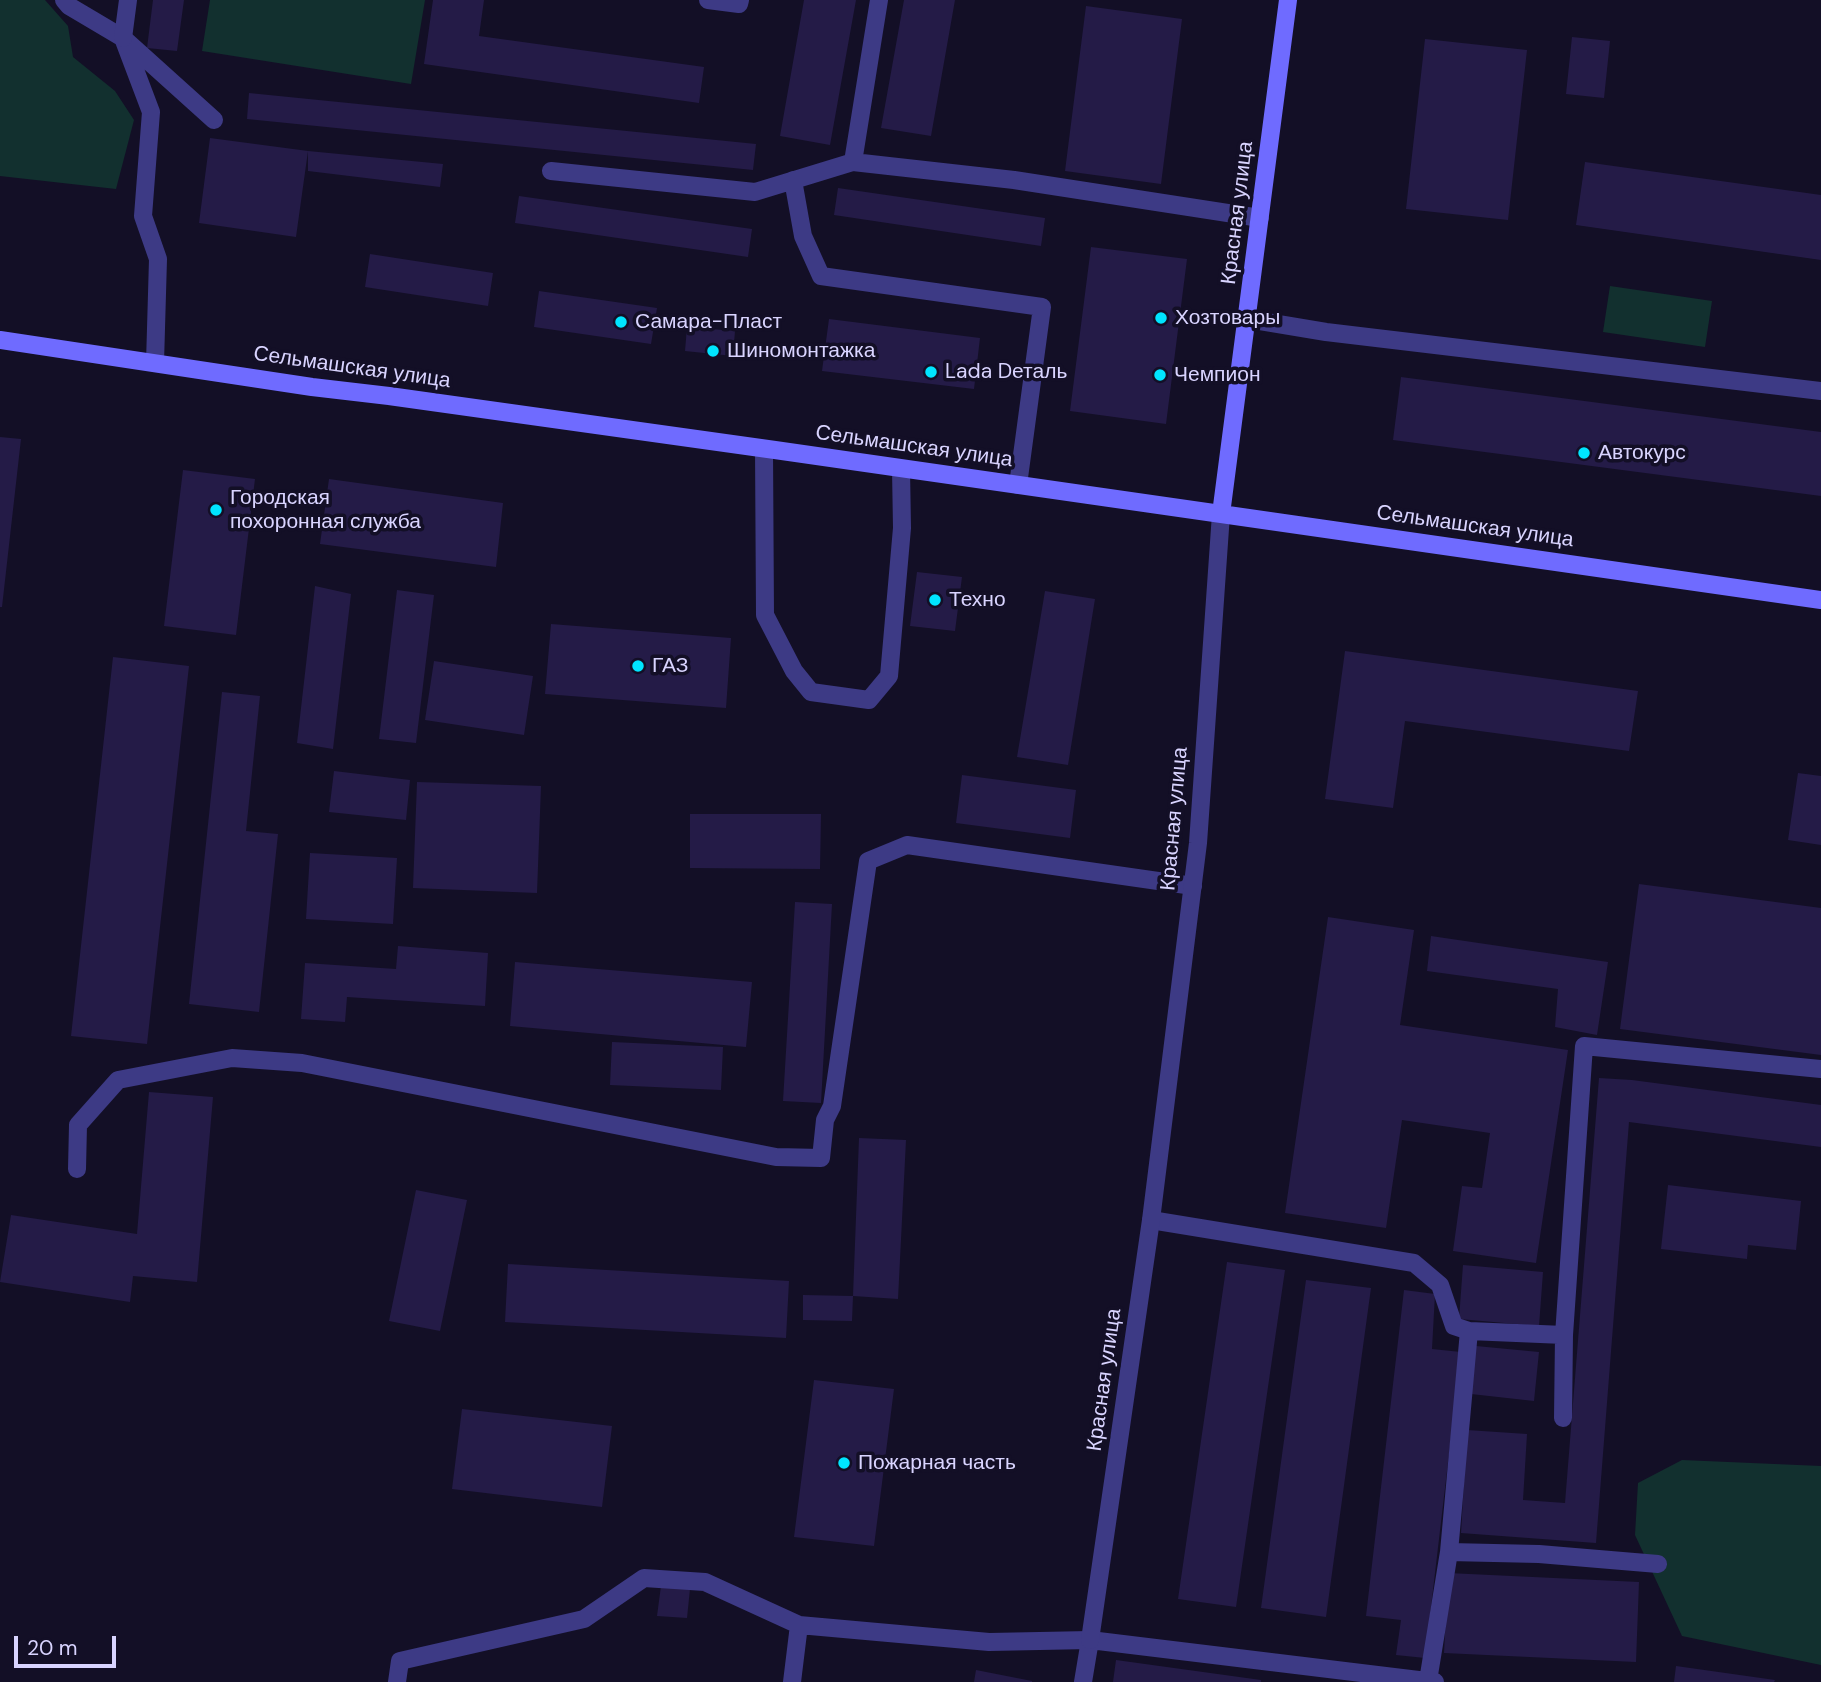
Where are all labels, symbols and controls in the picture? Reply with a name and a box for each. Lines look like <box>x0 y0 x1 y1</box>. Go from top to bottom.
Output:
street label: Красная улица <box>1217 140 1259 286</box>
place label: Хозтовары <box>1175 305 1280 331</box>
place label: Самара-Пласт <box>635 309 782 335</box>
marker: Хозтовары <box>1153 310 1169 326</box>
marker: Самара-Пласт <box>613 314 629 330</box>
place label: Шиномонтажка <box>727 338 875 364</box>
street label: Сельмашская улица <box>252 342 452 394</box>
marker: Шиномонтажка <box>705 343 721 359</box>
place label: Lada Dеталь <box>945 359 1067 385</box>
place label: Чемпион <box>1174 362 1260 388</box>
marker: Lada Dеталь <box>923 364 939 380</box>
marker: Чемпион <box>1152 367 1168 383</box>
street label: Сельмашская улица <box>814 421 1014 473</box>
place label: Автокурс <box>1598 440 1686 466</box>
marker: Автокурс <box>1576 445 1592 461</box>
place label: Городская похоронная служба <box>230 485 421 535</box>
street label: Сельмашская улица <box>1375 501 1575 553</box>
marker: Городская похоронная служба <box>208 502 224 518</box>
place label: Техно <box>949 587 1006 613</box>
marker: Техно <box>927 592 943 608</box>
place label: ГАЗ <box>652 653 688 679</box>
marker: ГАЗ <box>630 658 646 674</box>
street label: Красная улица <box>1156 746 1194 892</box>
street label: Красная улица <box>1082 1307 1128 1453</box>
place label: Пожарная часть <box>858 1450 1016 1476</box>
marker: Пожарная часть <box>836 1455 852 1471</box>
scale bar <box>18 1622 119 1666</box>
text: 20 m <box>27 1634 78 1662</box>

